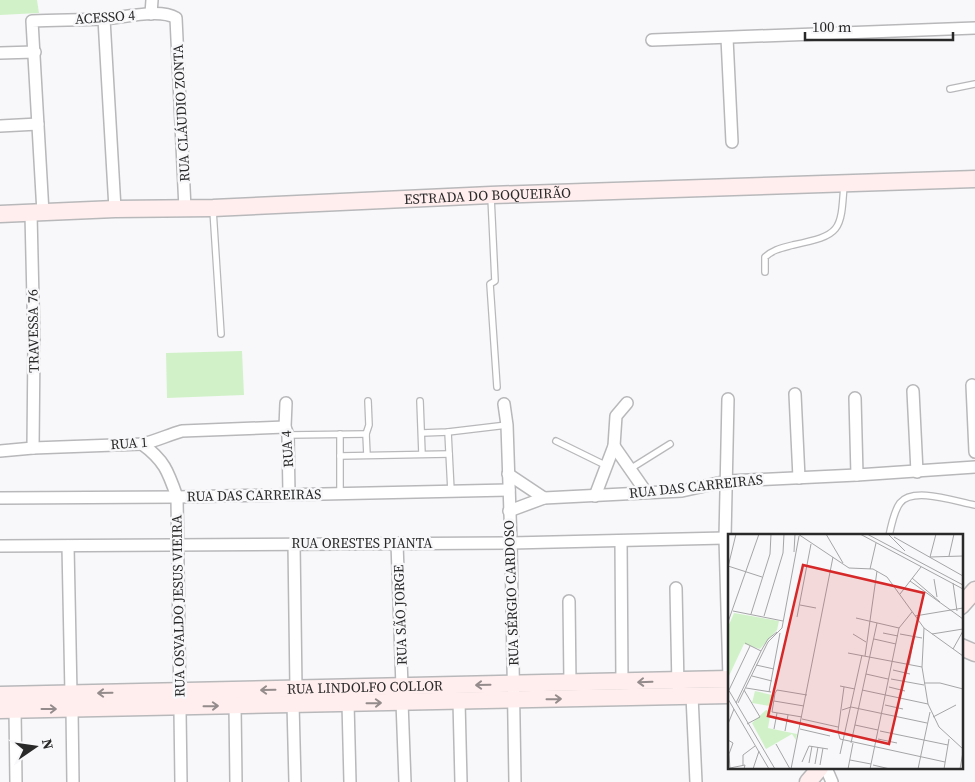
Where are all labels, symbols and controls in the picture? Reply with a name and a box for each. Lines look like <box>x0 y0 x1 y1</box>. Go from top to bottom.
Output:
street label: ACESSO 4 <box>74 5 136 29</box>
scale bar <box>805 10 952 42</box>
text: 100 m <box>812 16 852 37</box>
street label: RUA CLÁUDIO ZONTA <box>167 43 195 182</box>
street label: ESTRADA DO BOQUEIRÃO <box>404 182 572 209</box>
street label: TRAVESSA 76 <box>22 289 44 373</box>
street label: RUA 4 <box>276 430 298 468</box>
street label: RUA 1 <box>110 432 148 454</box>
street label: RUA DAS CARREIRAS <box>628 469 764 503</box>
street label: RUA DAS CARREIRAS <box>186 484 322 506</box>
street label: RUA OSVALDO JESUS VIEIRA <box>166 514 190 697</box>
street label: RUA SÉRGIO CARDOSO <box>498 520 524 666</box>
street label: RUA ORESTES PIANTA <box>291 533 433 553</box>
inset map <box>728 534 962 770</box>
street label: RUA SÃO JORGE <box>388 564 412 666</box>
street label: RUA LINDOLFO COLLOR <box>287 675 443 699</box>
one-way arrow <box>637 677 653 686</box>
one-way arrow <box>475 680 491 690</box>
one-way arrow <box>260 685 276 694</box>
one-way arrow <box>97 688 114 698</box>
one-way arrow <box>545 694 561 703</box>
one-way arrow <box>365 698 381 707</box>
one-way arrow <box>203 702 219 711</box>
one-way arrow <box>40 704 56 714</box>
north arrow <box>10 722 60 772</box>
text: N <box>37 737 59 751</box>

